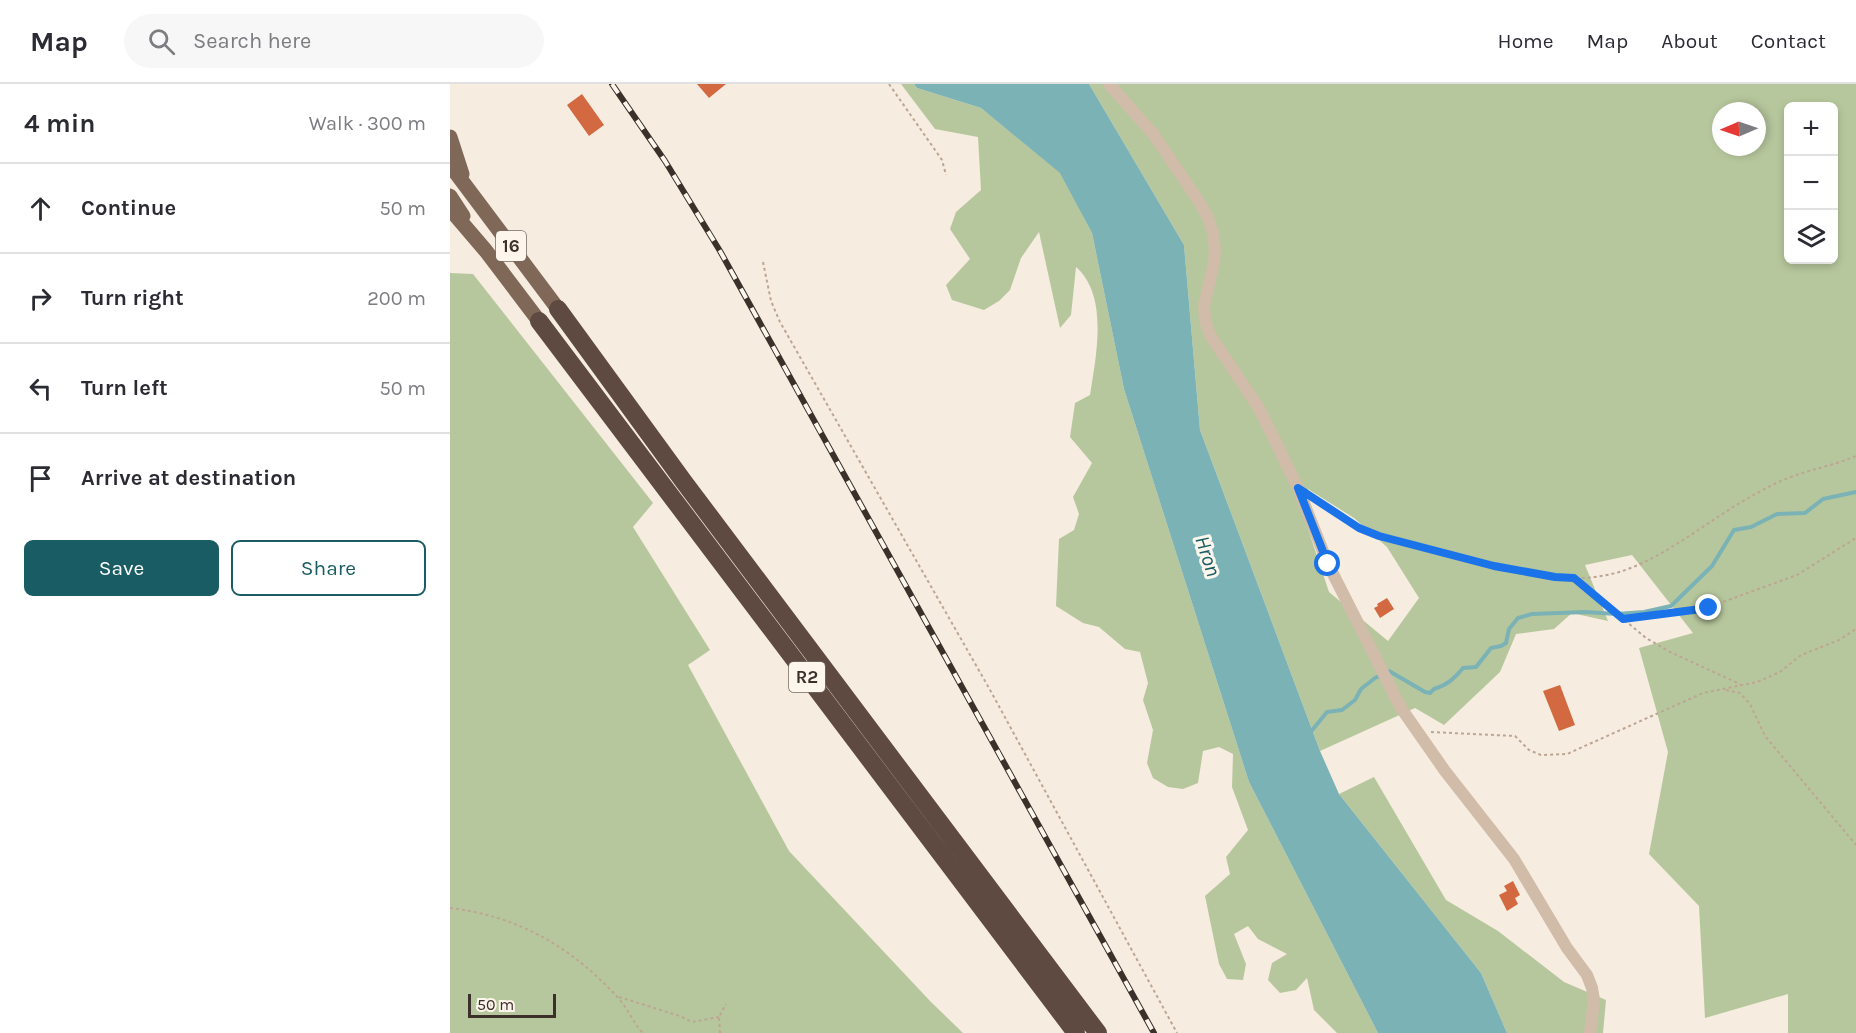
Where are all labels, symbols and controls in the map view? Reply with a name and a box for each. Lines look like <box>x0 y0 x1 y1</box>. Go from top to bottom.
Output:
search box <box>124 14 544 68</box>
text: Map <box>30 25 88 58</box>
icon: search <box>145 25 178 58</box>
text: Search here <box>193 28 311 54</box>
text: Home <box>1498 29 1554 53</box>
text: Map <box>1587 29 1628 53</box>
text: About <box>1661 29 1718 53</box>
text: Contact <box>1751 29 1826 53</box>
north arrow <box>1712 102 1766 156</box>
map controls <box>1784 102 1838 264</box>
button: + <box>1784 102 1838 156</box>
text: 4 min <box>24 108 95 139</box>
text: Walk · 300 m <box>309 112 426 135</box>
button: − <box>1784 156 1838 210</box>
icon: ahead <box>24 192 57 225</box>
text: Continue <box>81 195 176 221</box>
text: 50 m <box>379 197 426 220</box>
button: layers <box>1784 210 1838 264</box>
road number: 16 <box>496 231 526 261</box>
icon: right <box>24 282 57 315</box>
text: Turn right <box>81 285 184 311</box>
text: 200 m <box>367 287 426 310</box>
icon: left <box>24 372 57 405</box>
text: Turn left <box>81 375 168 401</box>
text: 50 m <box>379 377 426 400</box>
icon: arrive <box>24 462 57 495</box>
text: Arrive at destination <box>81 465 296 491</box>
water label: Hron <box>1190 533 1226 579</box>
button: Save <box>24 540 219 596</box>
button: Share <box>231 540 426 596</box>
route start <box>1314 550 1340 576</box>
route end <box>1695 594 1721 620</box>
road number: R2 <box>789 662 825 692</box>
scale bar <box>468 991 556 1018</box>
text: 50 m <box>477 995 514 1014</box>

